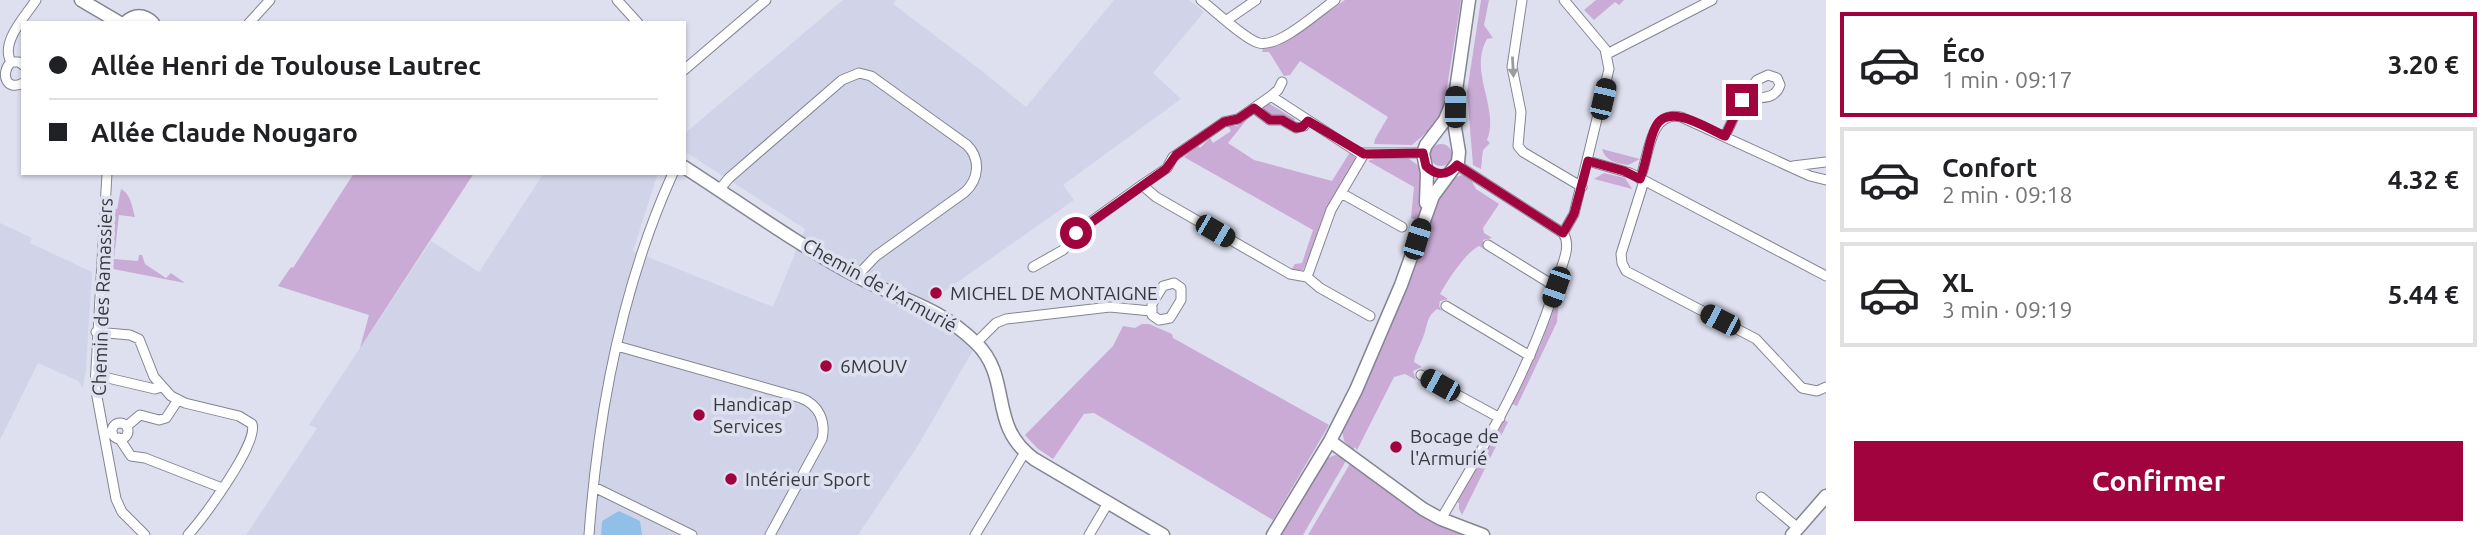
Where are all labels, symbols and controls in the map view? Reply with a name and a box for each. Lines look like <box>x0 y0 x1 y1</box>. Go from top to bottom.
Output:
icon: car <box>1858 33 1921 96</box>
text: Éco <box>1942 38 1985 67</box>
text: 3.20 € <box>2388 50 2459 79</box>
text: Allée Henri de Toulouse Lautrec <box>91 51 481 80</box>
one-way arrow <box>1508 56 1519 78</box>
text: 1 min · 09:17 <box>1942 67 2073 92</box>
car <box>1589 76 1618 122</box>
route end <box>1726 84 1758 116</box>
car <box>1445 86 1466 128</box>
text: Allée Claude Nougaro <box>91 118 358 147</box>
icon: car <box>1858 148 1921 211</box>
text: Confort <box>1942 153 2037 182</box>
text: 4.32 € <box>2388 165 2459 194</box>
text: 2 min · 09:18 <box>1942 182 2073 207</box>
street label: Chemin des Ramassiers <box>88 198 116 396</box>
car <box>1192 211 1239 251</box>
car <box>1401 216 1434 262</box>
route start <box>1060 217 1092 249</box>
street label: Chemin de l'Armurié <box>799 234 961 336</box>
icon: car <box>1858 263 1921 326</box>
car <box>1540 264 1573 310</box>
text: XL <box>1942 268 1973 297</box>
text: 5.44 € <box>2388 280 2459 309</box>
place label: MICHEL DE MONTAIGNE <box>950 282 1158 304</box>
marker: MICHEL DE MONTAIGNE <box>928 285 944 301</box>
text: 3 min · 09:19 <box>1942 297 2073 322</box>
car <box>1697 301 1744 339</box>
place label: 6MOUV <box>840 355 907 377</box>
marker: 6MOUV <box>818 358 834 374</box>
car <box>1417 366 1464 404</box>
place label: Handicap Services <box>713 393 792 437</box>
marker: Handicap Services <box>691 407 707 423</box>
place label: Bocage de l'Armurié <box>1410 425 1499 469</box>
marker: Bocage de l'Armurié <box>1388 439 1404 455</box>
button: Confirmer <box>1854 441 2463 521</box>
place label: Intérieur Sport <box>745 468 871 490</box>
marker: Intérieur Sport <box>723 471 739 487</box>

